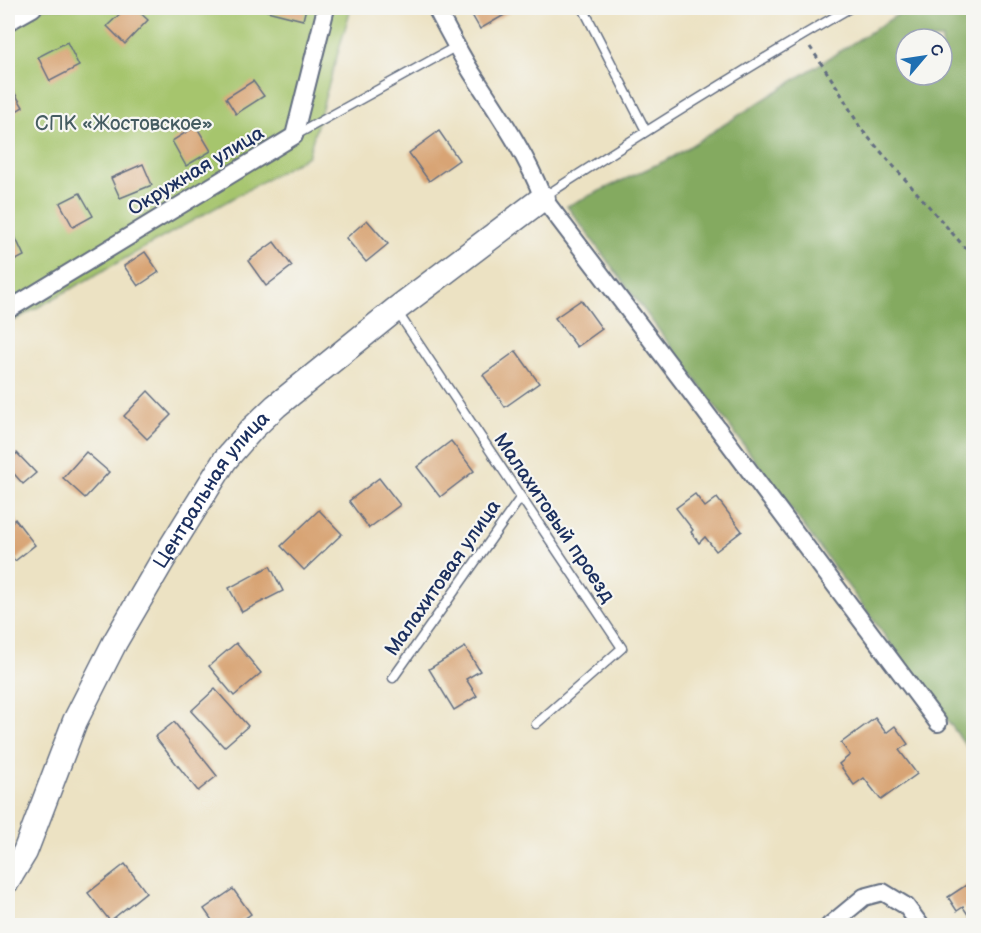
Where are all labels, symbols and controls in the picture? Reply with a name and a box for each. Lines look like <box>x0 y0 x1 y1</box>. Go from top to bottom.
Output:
north arrow <box>894 27 954 87</box>
text: С <box>925 41 947 60</box>
park label: СПК «Жостовское» <box>35 112 213 136</box>
street label: Окружная улица <box>124 121 269 221</box>
street label: Центральная улица <box>149 406 275 573</box>
street label: Малахитовый проезд <box>488 429 620 607</box>
street label: Малахитовая улица <box>380 495 506 661</box>

